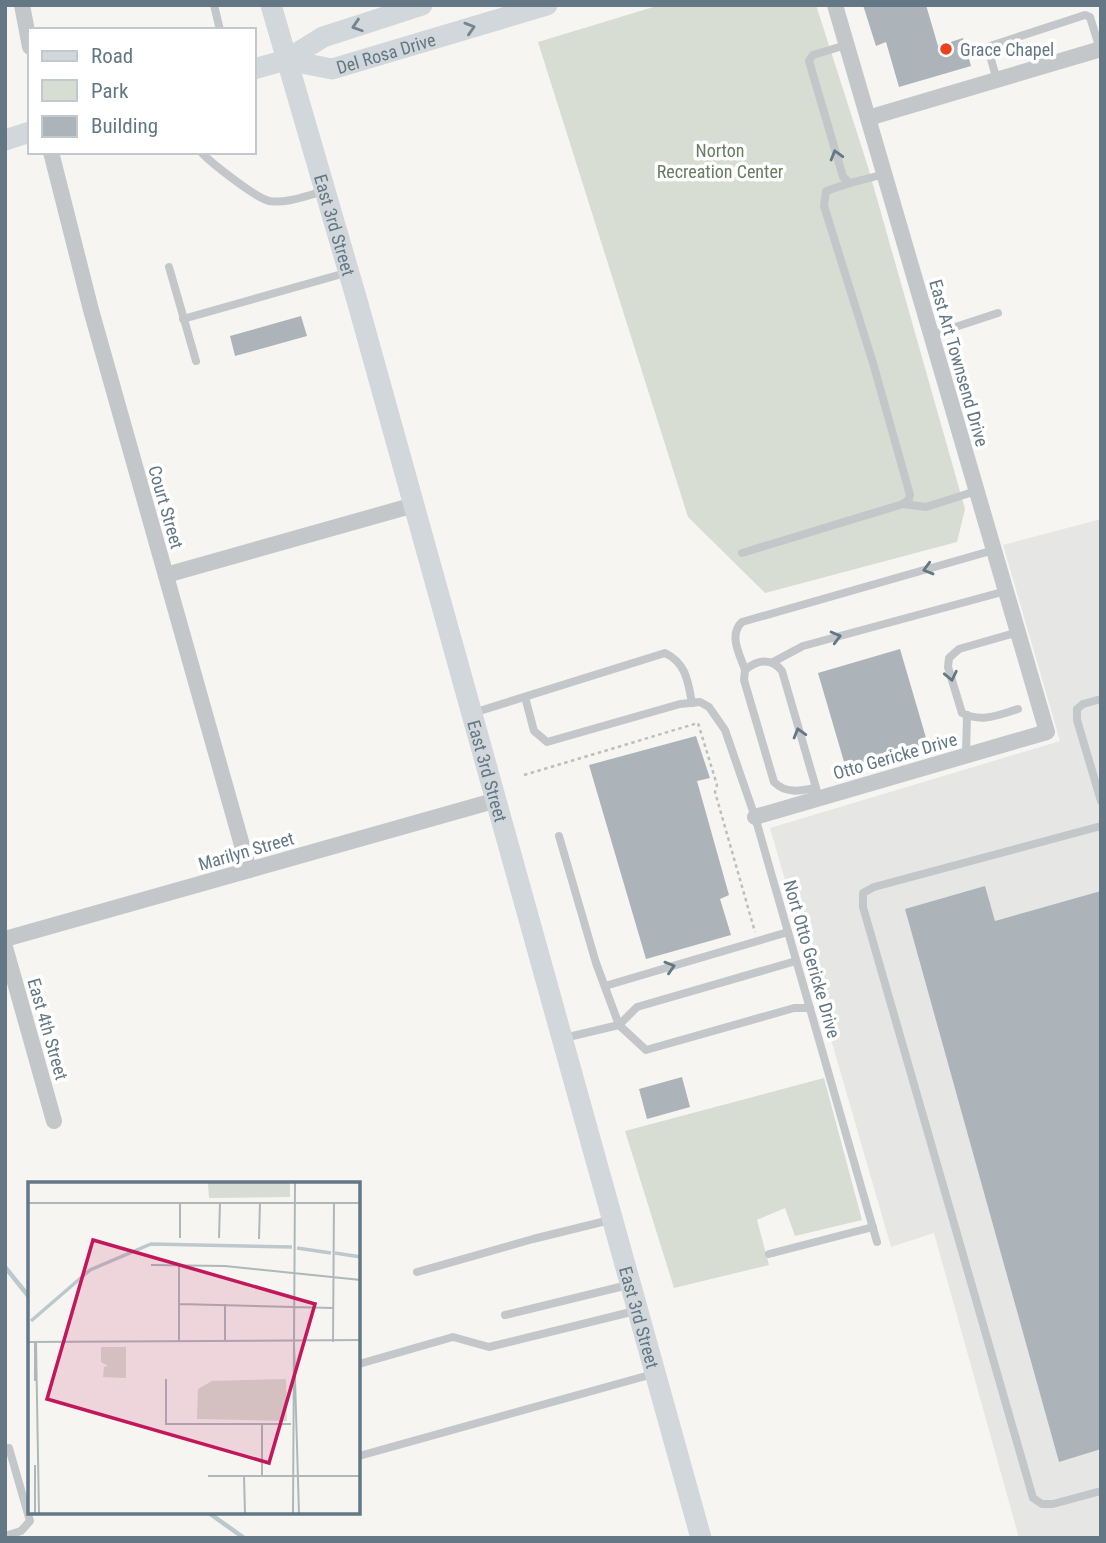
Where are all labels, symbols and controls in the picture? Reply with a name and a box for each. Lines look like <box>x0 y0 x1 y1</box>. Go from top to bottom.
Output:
one-way arrow <box>351 18 364 32</box>
one-way arrow <box>464 22 476 37</box>
legend <box>28 28 256 154</box>
street label: Del Rosa Drive <box>334 28 438 78</box>
place label: Grace Chapel <box>960 39 1054 60</box>
marker: Grace Chapel <box>938 41 954 57</box>
text: Road <box>91 44 133 68</box>
text: Park <box>91 79 129 103</box>
text: Building <box>91 114 158 138</box>
park label: Norton Recreation Center <box>657 140 784 182</box>
one-way arrow <box>830 149 845 161</box>
street label: East 3rd Street <box>310 172 360 278</box>
street label: East Art Townsend Drive <box>925 277 993 449</box>
street label: Court Street <box>144 463 188 551</box>
one-way arrow <box>922 561 934 575</box>
one-way arrow <box>830 631 842 645</box>
one-way arrow <box>942 670 957 682</box>
street label: East 3rd Street <box>464 718 512 824</box>
one-way arrow <box>793 727 808 739</box>
street label: Otto Gericke Drive <box>831 728 959 784</box>
street label: Marilyn Street <box>196 827 296 875</box>
street label: Nort Otto Gericke Drive <box>779 878 845 1040</box>
one-way arrow <box>664 960 676 975</box>
street label: East 4th Street <box>24 976 72 1082</box>
inset map <box>28 1182 360 1515</box>
street label: East 3rd Street <box>615 1264 664 1370</box>

